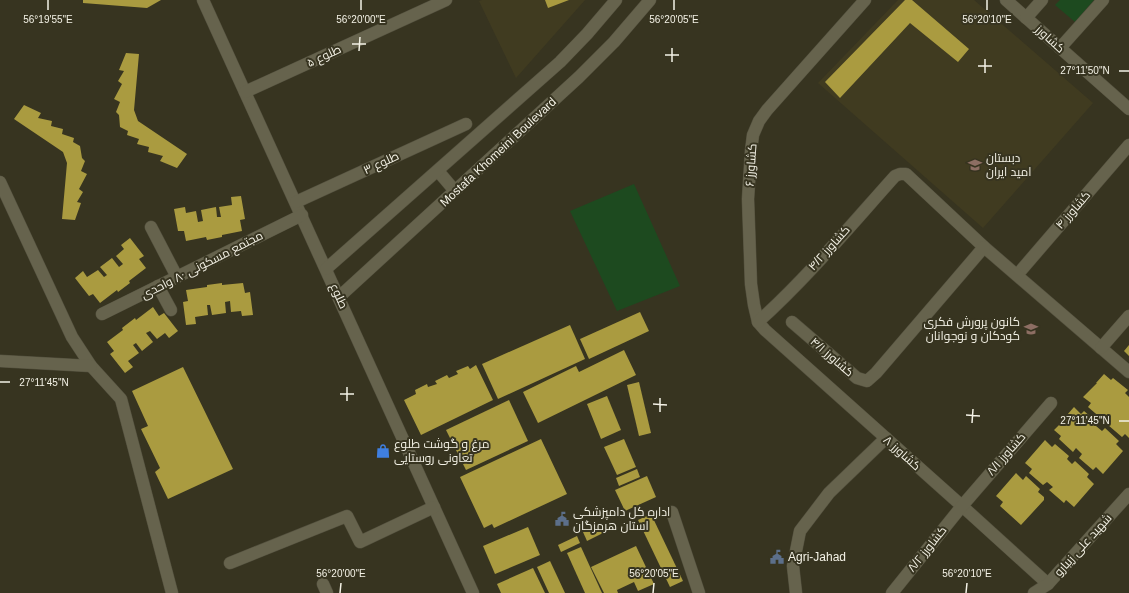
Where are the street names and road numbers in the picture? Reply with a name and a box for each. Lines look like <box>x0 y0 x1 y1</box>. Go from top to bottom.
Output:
street label: کشاورز <box>1032 22 1067 56</box>
street label: طلوع ۵ <box>305 42 344 71</box>
street label: Mostafa Khomeini Boulevard <box>437 95 559 209</box>
street label: کشاورز ۶ <box>743 143 759 187</box>
street label: طلوع ۳ <box>361 149 402 178</box>
street label: کشاورز ۴ <box>1053 188 1093 232</box>
street label: کشاورز ۴/۲ <box>805 223 853 273</box>
street label: مجتمع مسکونی ۸۰ واحدی <box>139 228 266 303</box>
street label: طلوع <box>326 281 351 311</box>
street label: کشاورز ۴/۱ <box>808 334 856 380</box>
street label: کشاورز ۸/۱ <box>984 430 1028 478</box>
street label: کشاورز ۸ <box>881 433 923 473</box>
street label: شهید علی زیبارو <box>1051 511 1115 579</box>
street label: کشاورز ۸/۲ <box>904 523 950 575</box>

